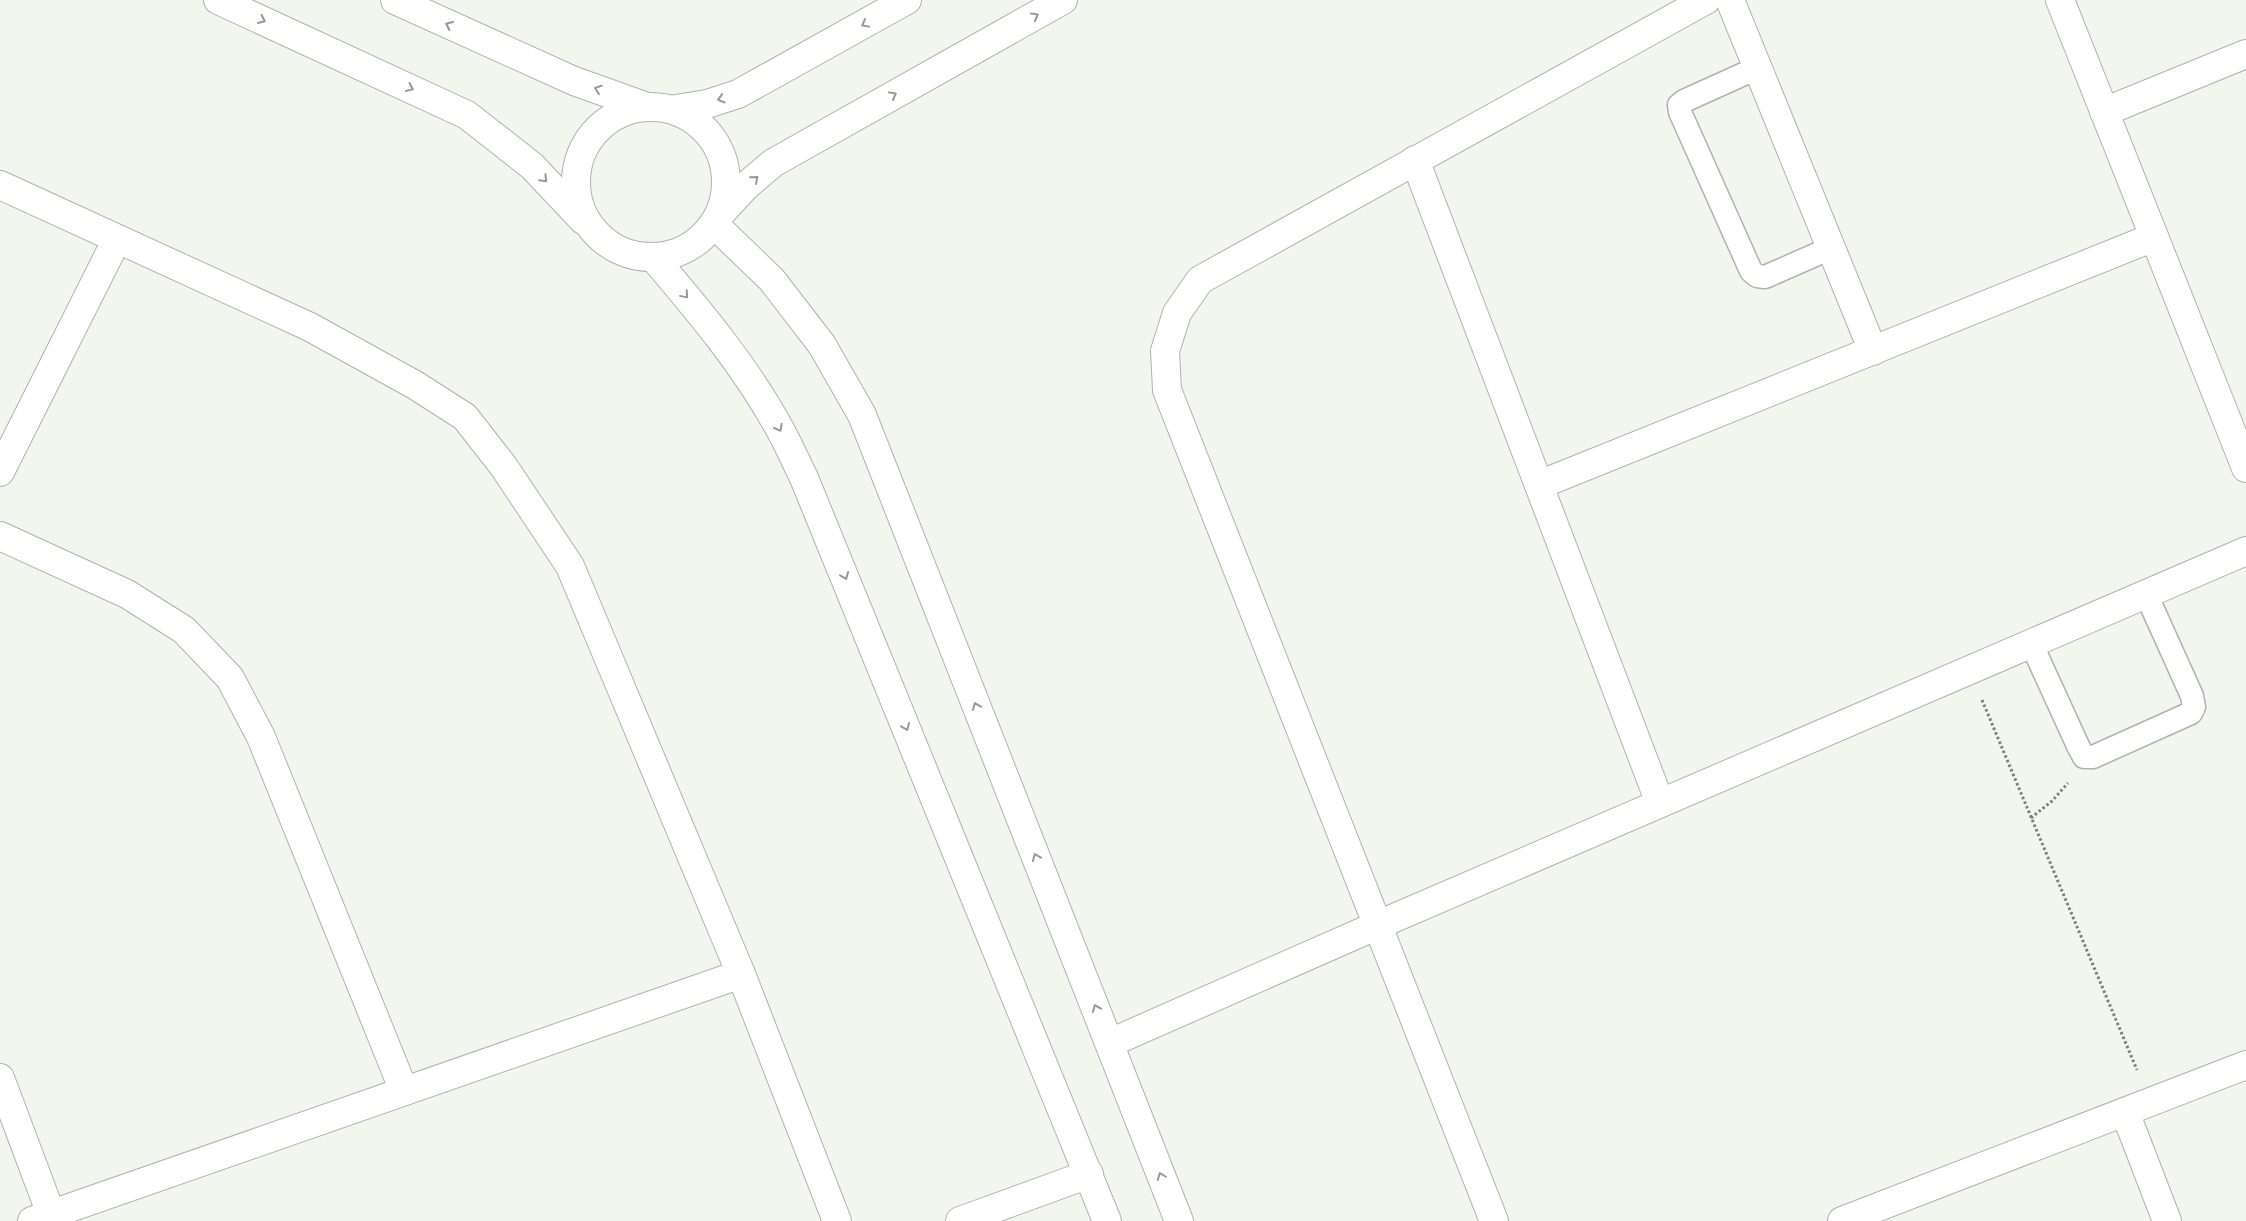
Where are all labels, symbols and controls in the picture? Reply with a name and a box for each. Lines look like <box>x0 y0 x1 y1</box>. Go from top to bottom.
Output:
one-way arrow <box>1030 12 1039 22</box>
one-way arrow <box>257 14 266 25</box>
one-way arrow <box>861 17 870 27</box>
one-way arrow <box>445 21 454 31</box>
one-way arrow <box>405 82 414 93</box>
one-way arrow <box>595 85 603 95</box>
one-way arrow <box>888 91 897 101</box>
one-way arrow <box>718 94 726 104</box>
one-way arrow <box>538 173 547 182</box>
one-way arrow <box>749 176 758 185</box>
one-way arrow <box>680 290 689 299</box>
one-way arrow <box>773 423 783 432</box>
one-way arrow <box>838 571 849 580</box>
one-way arrow <box>972 702 982 710</box>
one-way arrow <box>900 722 910 731</box>
one-way arrow <box>1032 853 1042 862</box>
one-way arrow <box>1092 1004 1102 1013</box>
one-way arrow <box>1157 1172 1167 1180</box>

